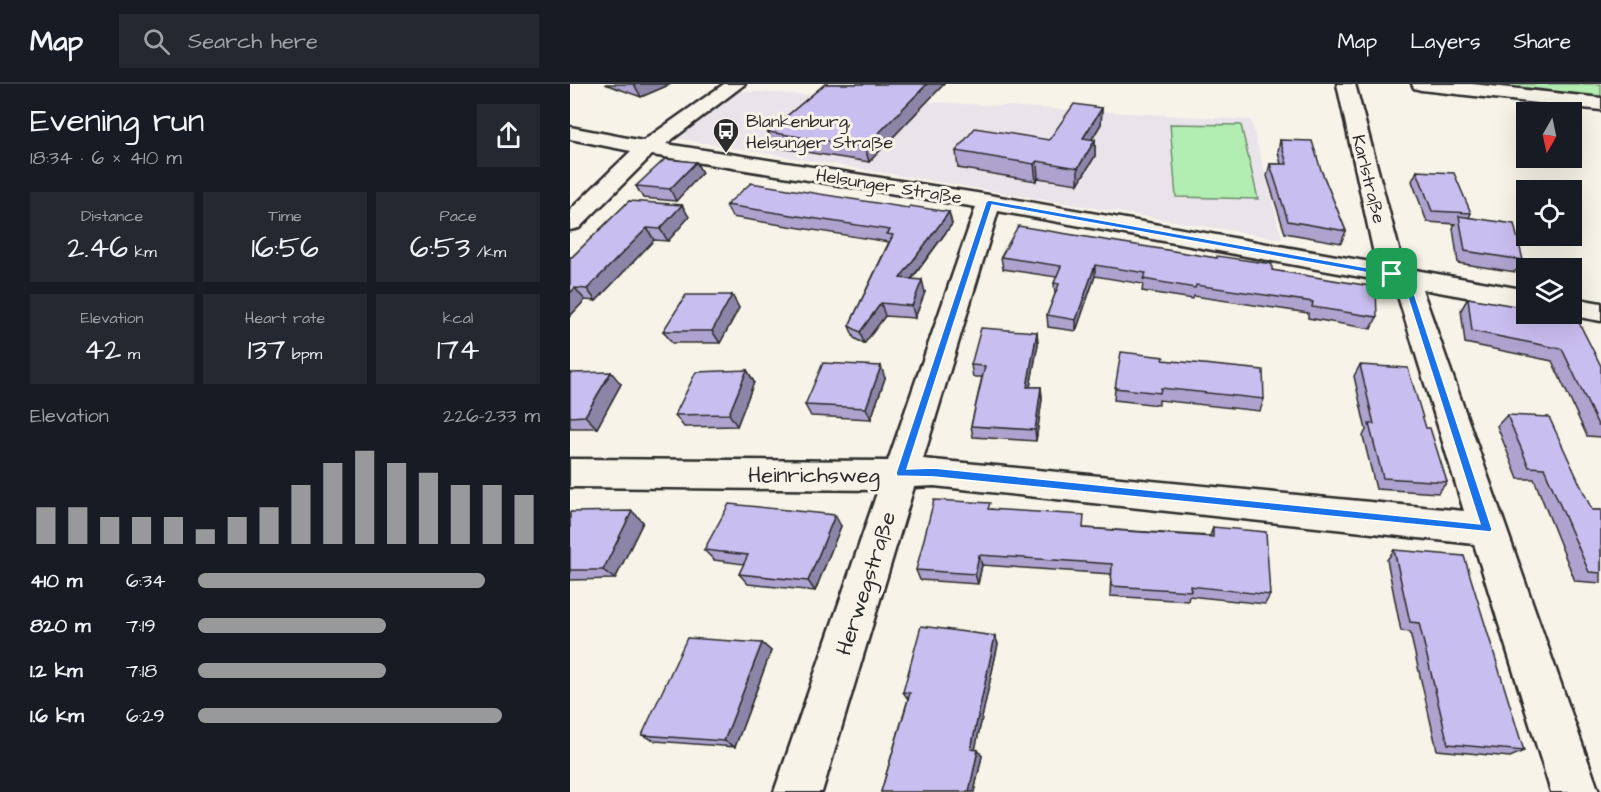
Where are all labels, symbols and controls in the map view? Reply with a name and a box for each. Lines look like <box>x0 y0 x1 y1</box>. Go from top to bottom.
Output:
search box <box>119 14 539 68</box>
text: Map <box>30 22 83 61</box>
icon: search <box>140 25 173 58</box>
text: Search here <box>188 26 318 57</box>
text: Map <box>1337 27 1377 56</box>
text: Layers <box>1410 27 1480 56</box>
text: Share <box>1513 27 1571 56</box>
text: Evening run <box>30 98 204 144</box>
north arrow <box>1516 102 1582 168</box>
map controls <box>1516 102 1582 324</box>
button: share <box>477 104 540 167</box>
place label: Blankenburg, Helsunger Straße <box>746 109 894 156</box>
bus stop icon: Blankenburg, Helsunger Straße <box>711 116 741 154</box>
street label: Karlstraße <box>1345 132 1392 226</box>
text: 18:34 · 6 × 410 m <box>30 144 182 172</box>
street label: Helsunger Straße <box>814 163 964 211</box>
button: locate <box>1516 180 1582 246</box>
text: Distance <box>81 205 143 227</box>
text: Time <box>268 205 302 227</box>
text: Pace <box>439 205 477 227</box>
text: 2.46 <box>67 227 128 269</box>
text: 16:56 <box>251 227 319 269</box>
text: 6:53 <box>410 227 470 269</box>
text: km <box>128 241 157 263</box>
text: /km <box>470 241 506 263</box>
pin <box>1366 248 1417 299</box>
icon: arrive <box>1375 257 1408 290</box>
button: layers <box>1516 258 1582 324</box>
text: Elevation <box>81 307 143 329</box>
text: Heart rate <box>245 307 325 329</box>
text: kcal <box>443 307 473 329</box>
text: 42 <box>84 329 121 371</box>
text: 137 <box>248 329 285 371</box>
text: 174 <box>437 329 479 371</box>
text: m <box>121 343 140 365</box>
text: bpm <box>285 343 322 365</box>
text: Elevation <box>30 402 109 430</box>
text: 226–233 m <box>443 402 540 430</box>
street label: Heinrichsweg <box>748 460 880 492</box>
street label: Herwegstraße <box>829 508 905 660</box>
text: 410 m <box>30 567 82 595</box>
text: 6:34 <box>126 567 166 595</box>
text: 820 m <box>30 612 91 640</box>
text: 7:19 <box>126 612 156 640</box>
text: 1.2 km <box>30 657 83 685</box>
text: 7:18 <box>126 657 157 685</box>
text: 1.6 km <box>30 702 84 730</box>
text: 6:29 <box>126 702 165 730</box>

